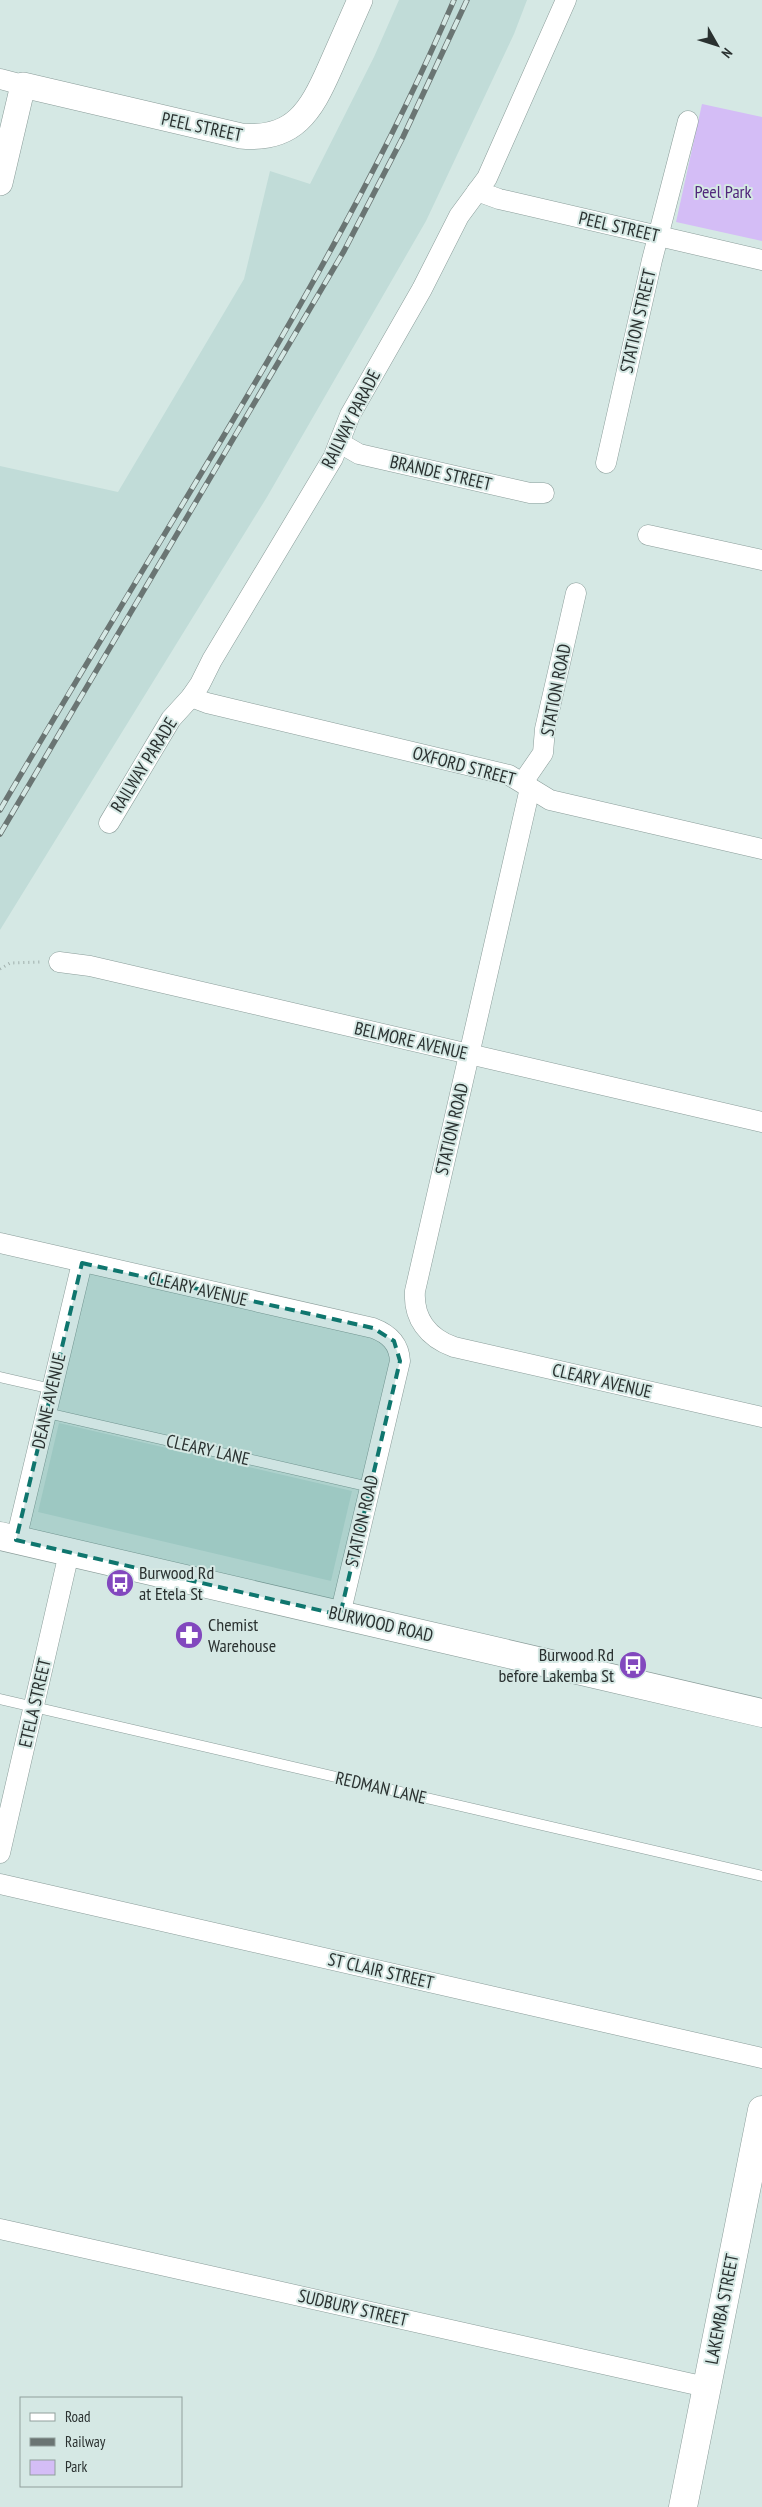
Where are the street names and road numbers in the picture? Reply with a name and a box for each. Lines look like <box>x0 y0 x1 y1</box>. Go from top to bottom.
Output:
street label: PEEL STREET <box>160 107 245 146</box>
street label: PEEL STREET <box>577 206 662 247</box>
street label: STATION STREET <box>614 267 661 375</box>
street label: RAILWAY PARADE <box>316 366 385 472</box>
street label: BRANDE STREET <box>388 450 494 495</box>
street label: STATION ROAD <box>535 642 576 738</box>
street label: RAILWAY PARADE <box>105 713 182 816</box>
street label: OXFORD STREET <box>410 741 518 790</box>
street label: BELMORE AVENUE <box>352 1016 470 1065</box>
street label: STATION ROAD <box>430 1081 473 1177</box>
street label: CLEARY AVENUE <box>146 1266 250 1311</box>
street label: DEANE AVENUE <box>26 1351 71 1451</box>
street label: CLEARY AVENUE <box>550 1358 654 1403</box>
street label: CLEARY LANE <box>164 1429 252 1470</box>
street label: STATION ROAD <box>340 1473 383 1569</box>
street label: BURWOOD ROAD <box>327 1600 436 1647</box>
street label: ETELA STREET <box>13 1656 56 1750</box>
street label: REDMAN LANE <box>333 1766 429 1809</box>
street label: ST CLAIR STREET <box>326 1947 436 1994</box>
street label: LAKEMBA STREET <box>700 2252 744 2366</box>
street label: SUDBURY STREET <box>296 2284 410 2331</box>

